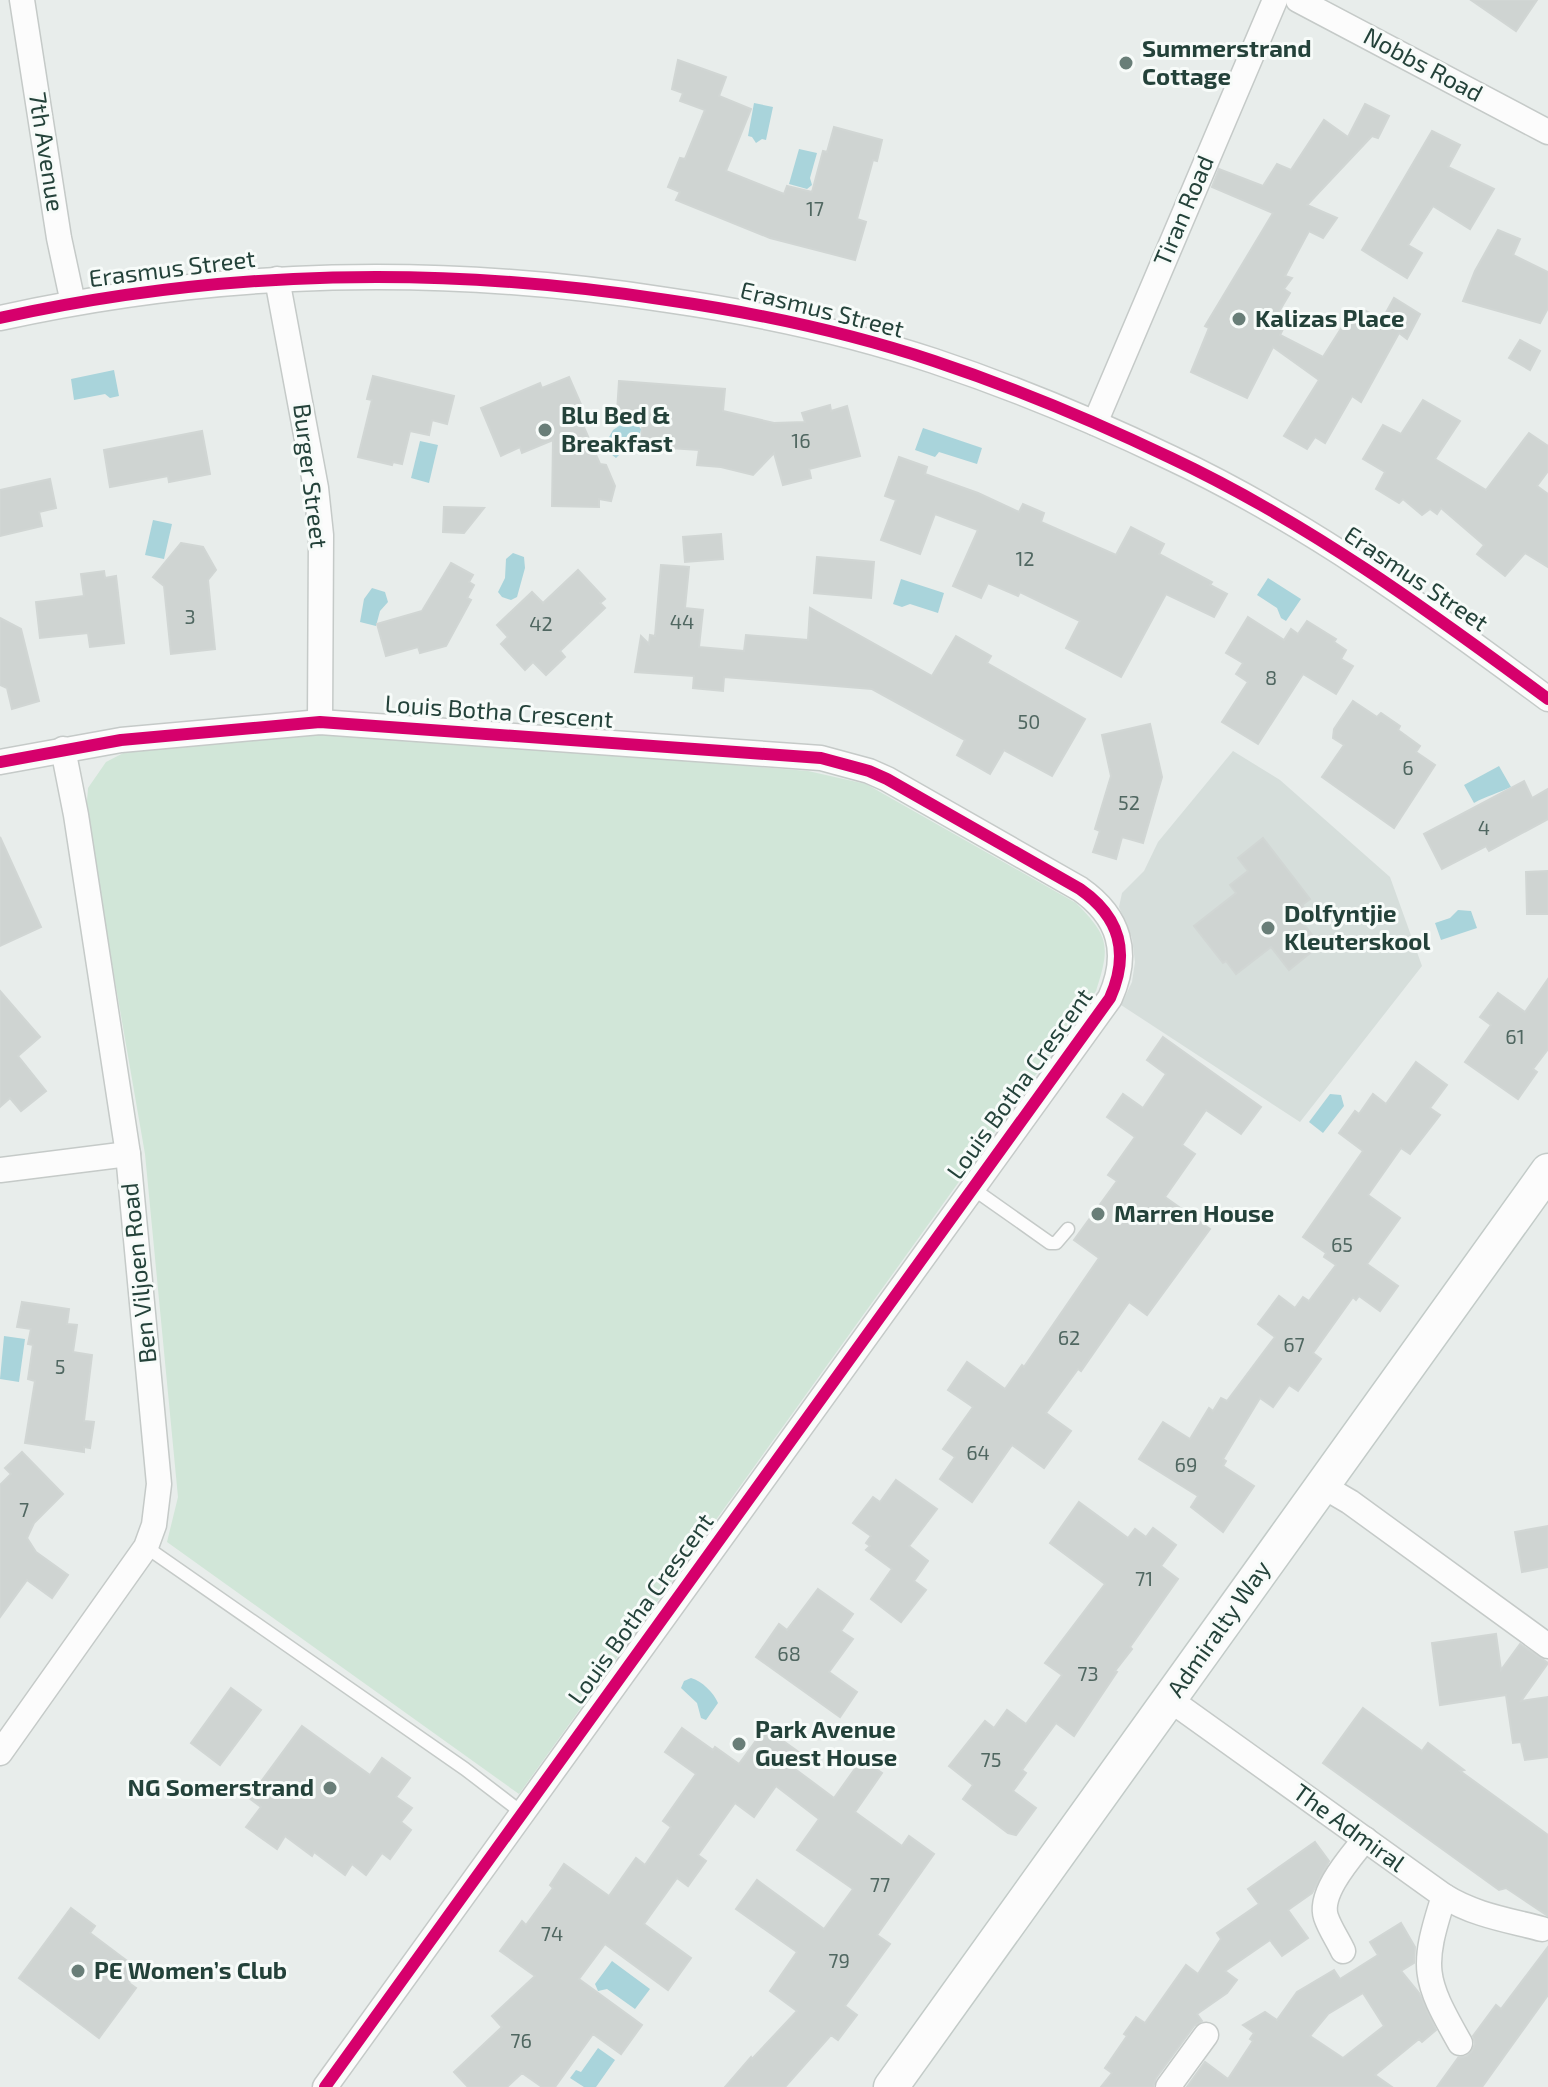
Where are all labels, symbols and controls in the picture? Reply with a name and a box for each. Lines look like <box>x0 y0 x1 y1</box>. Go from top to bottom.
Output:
street label: Nobbs Road <box>1359 20 1488 107</box>
place label: Summerstrand Cottage <box>1142 33 1312 90</box>
marker: Summerstrand Cottage <box>1117 54 1135 72</box>
street label: 7th Avenue <box>24 90 71 214</box>
street label: Tiran Road <box>1146 151 1219 270</box>
house number: 17 <box>806 196 824 220</box>
street label: Erasmus Street <box>87 243 257 292</box>
street label: Erasmus Street <box>738 274 907 343</box>
place label: Kalizas Place <box>1255 303 1405 332</box>
marker: Kalizas Place <box>1230 310 1248 328</box>
place label: Blu Bed & Breakfast <box>561 400 673 457</box>
street label: Burger Street <box>288 402 335 550</box>
marker: Blu Bed & Breakfast <box>536 421 554 439</box>
house number: 16 <box>791 428 811 452</box>
street label: Erasmus Street <box>1339 519 1494 637</box>
house number: 12 <box>1015 546 1035 570</box>
house number: 3 <box>184 604 196 628</box>
house number: 44 <box>670 609 694 633</box>
house number: 42 <box>529 611 553 635</box>
house number: 8 <box>1265 665 1277 689</box>
street label: Louis Botha Crescent <box>384 688 614 733</box>
house number: 50 <box>1018 709 1040 733</box>
house number: 6 <box>1402 755 1414 779</box>
house number: 52 <box>1118 790 1140 814</box>
house number: 4 <box>1478 815 1490 839</box>
place label: Dolfyntjie Kleuterskool <box>1284 898 1431 955</box>
marker: Dolfyntjie Kleuterskool <box>1259 919 1277 937</box>
street label: Louis Botha Crescent <box>940 982 1098 1184</box>
house number: 61 <box>1505 1024 1525 1048</box>
street label: Ben Viljoen Road <box>114 1181 161 1365</box>
place label: Marren House <box>1114 1198 1274 1227</box>
marker: Marren House <box>1089 1205 1107 1223</box>
house number: 65 <box>1331 1232 1353 1256</box>
house number: 62 <box>1058 1325 1080 1349</box>
house number: 67 <box>1283 1332 1305 1356</box>
house number: 5 <box>55 1354 65 1378</box>
house number: 64 <box>966 1440 990 1464</box>
house number: 69 <box>1175 1452 1197 1476</box>
house number: 7 <box>19 1497 29 1521</box>
street label: Louis Botha Crescent <box>561 1507 719 1709</box>
street label: Admiralty Way <box>1160 1554 1276 1702</box>
house number: 71 <box>1135 1566 1153 1590</box>
house number: 68 <box>777 1641 801 1665</box>
house number: 73 <box>1077 1661 1099 1685</box>
place label: Park Avenue Guest House <box>755 1714 897 1771</box>
marker: Park Avenue Guest House <box>730 1735 748 1753</box>
house number: 75 <box>981 1747 1001 1771</box>
place label: NG Somerstrand <box>128 1772 314 1801</box>
street label: The Admiral <box>1288 1777 1411 1877</box>
marker: NG Somerstrand <box>321 1779 339 1797</box>
house number: 77 <box>870 1872 890 1896</box>
house number: 74 <box>541 1921 563 1945</box>
house number: 79 <box>828 1948 850 1972</box>
place label: PE Women’s Club <box>94 1955 287 1984</box>
marker: PE Women’s Club <box>69 1962 87 1980</box>
house number: 76 <box>510 2028 532 2052</box>

